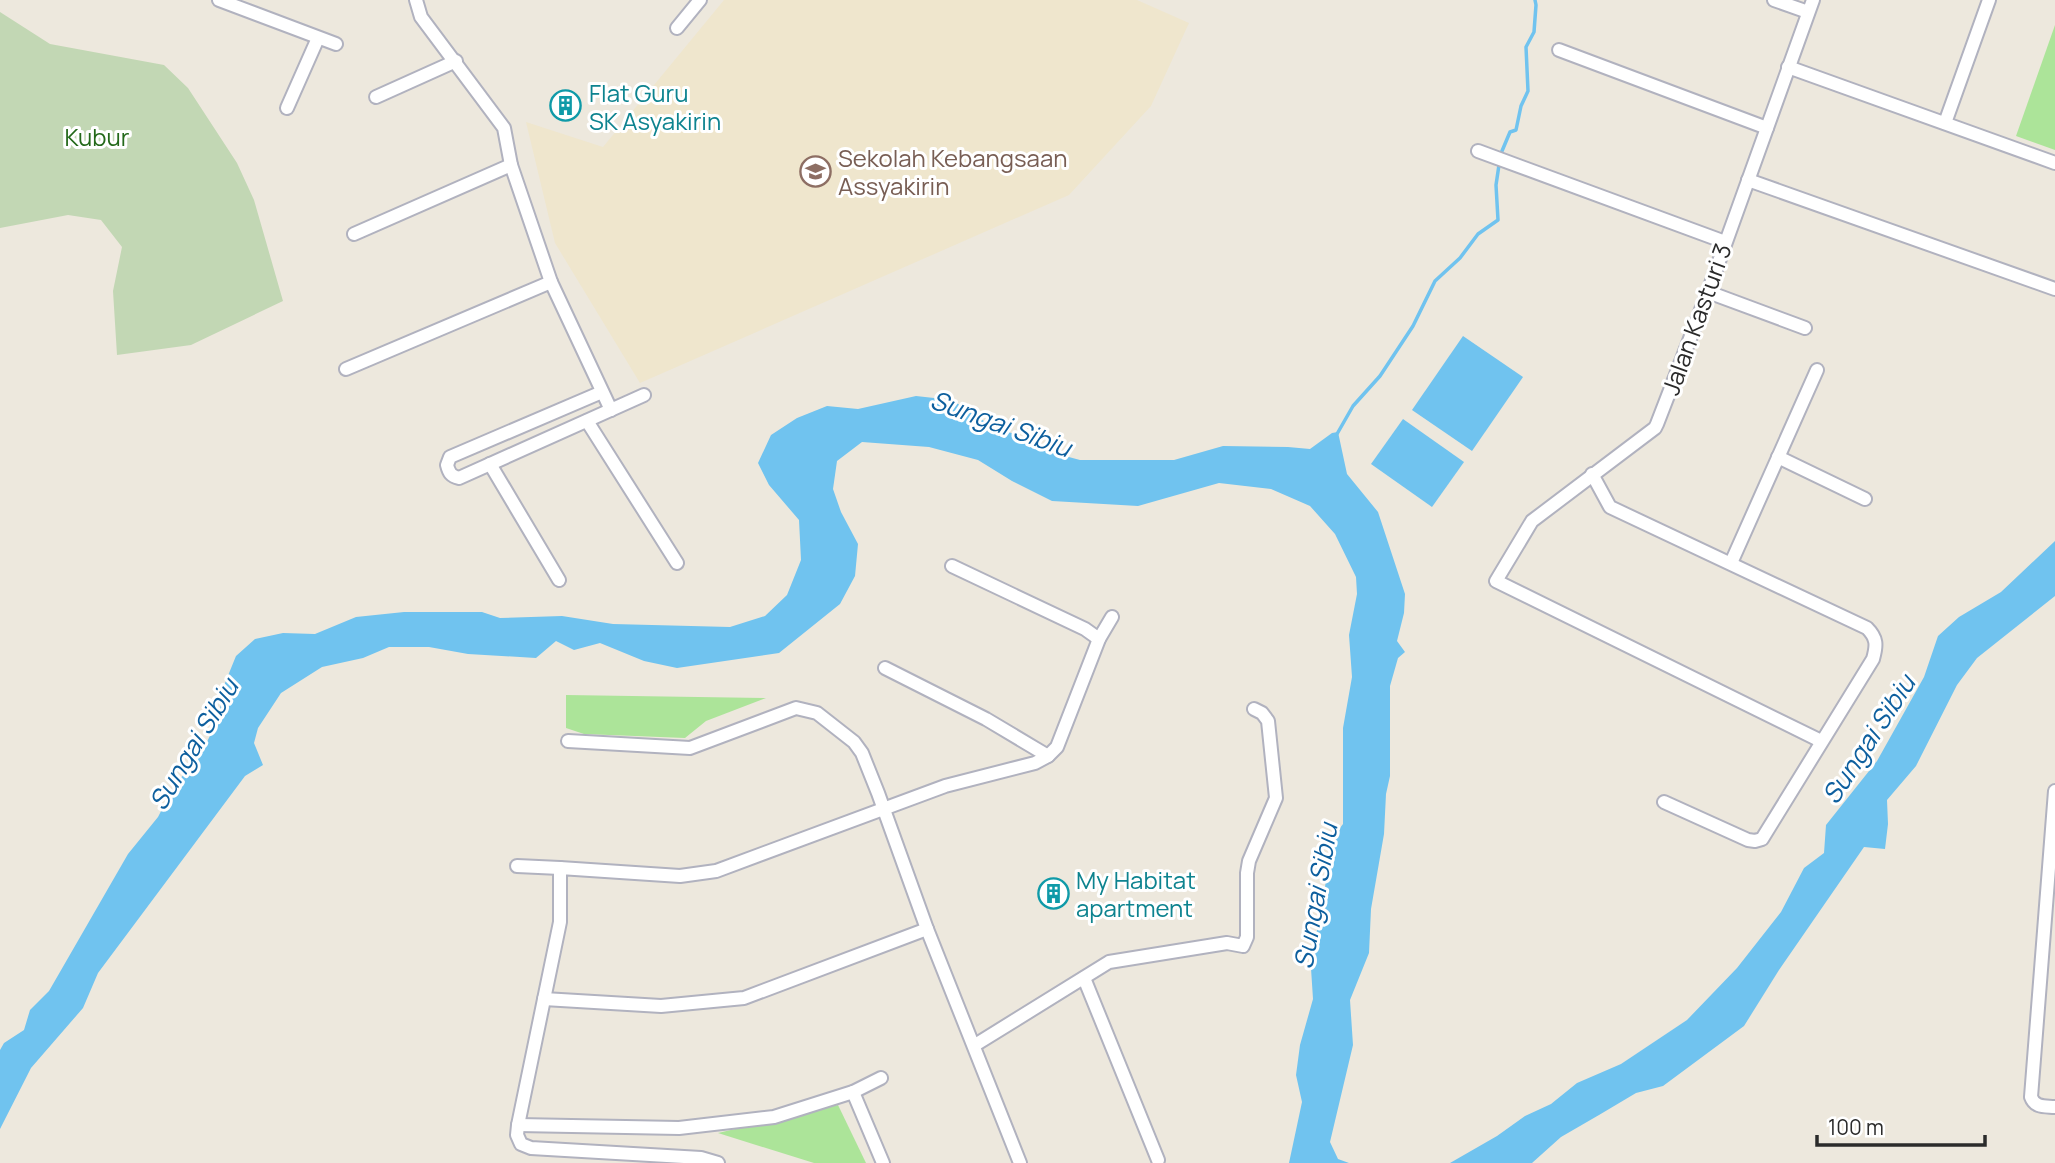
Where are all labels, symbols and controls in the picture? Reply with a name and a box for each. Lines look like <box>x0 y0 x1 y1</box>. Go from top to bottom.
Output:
place label: Flat Guru SK Asyakirin <box>589 76 721 137</box>
building icon: Flat Guru SK Asyakirin <box>549 89 583 123</box>
park label: Kubur <box>65 120 130 153</box>
place label: Sekolah Kebangsaan Assyakirin <box>838 141 1068 202</box>
school or university icon: Sekolah Kebangsaan Assyakirin <box>798 154 832 188</box>
street label: Jalan Kasturi 3 <box>1653 239 1739 399</box>
water label: Sungai Sibiu <box>926 381 1079 466</box>
water label: Sungai Sibiu <box>1813 665 1925 810</box>
water label: Sungai Sibiu <box>140 670 248 816</box>
water label: Sungai Sibiu <box>1285 818 1346 972</box>
place label: My Habitat apartment <box>1076 863 1196 924</box>
building icon: My Habitat apartment <box>1036 876 1070 910</box>
scale bar <box>1817 1104 1985 1148</box>
text: 100 m <box>1828 1113 1884 1141</box>

